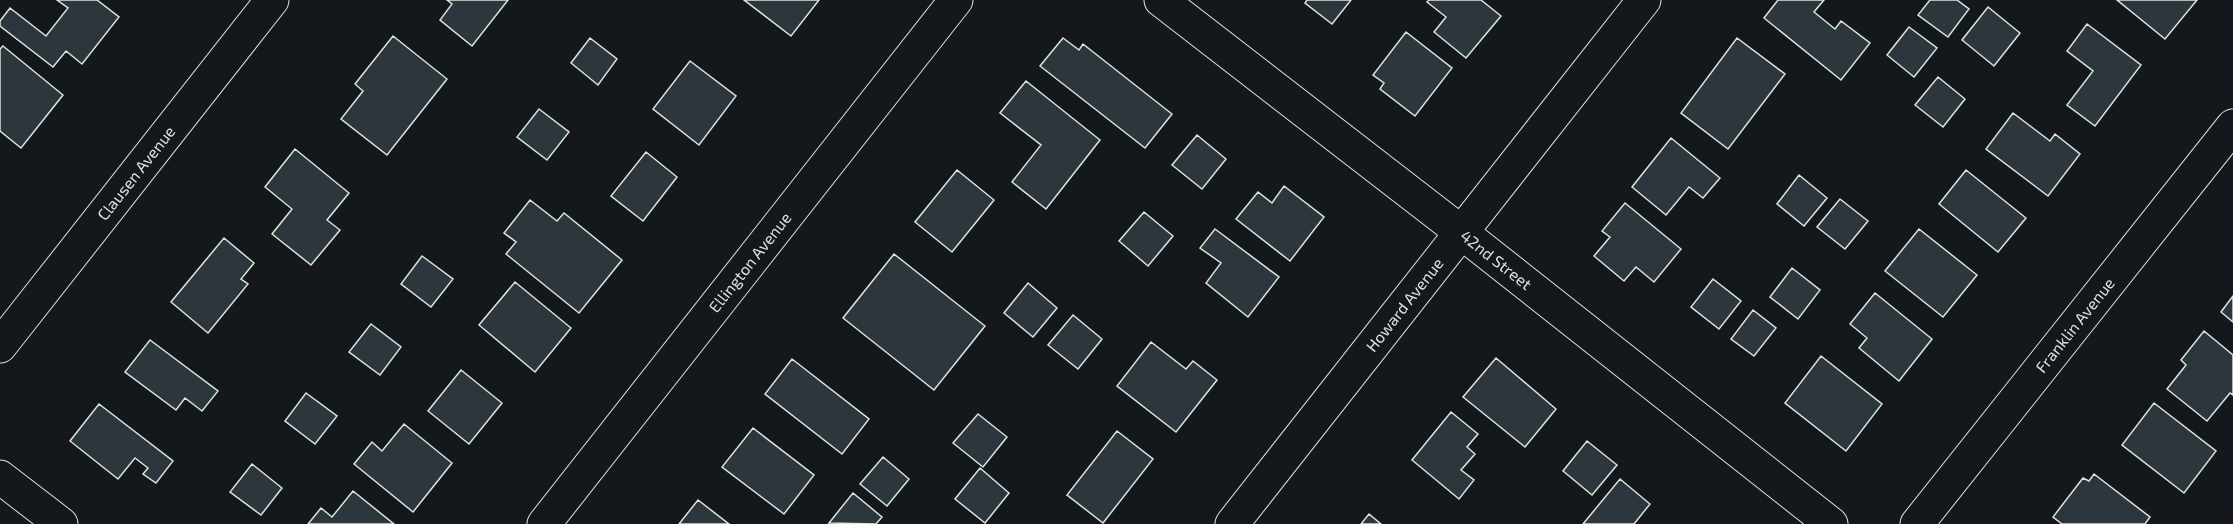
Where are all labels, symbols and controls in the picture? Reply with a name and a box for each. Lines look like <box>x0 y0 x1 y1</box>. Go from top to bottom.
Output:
street label: Clausen Avenue <box>93 122 178 224</box>
street label: Ellington Avenue <box>704 208 795 316</box>
street label: 42nd Street <box>1457 225 1536 293</box>
street label: Howard Avenue <box>1361 254 1447 355</box>
street label: Franklin Avenue <box>2031 273 2118 376</box>

